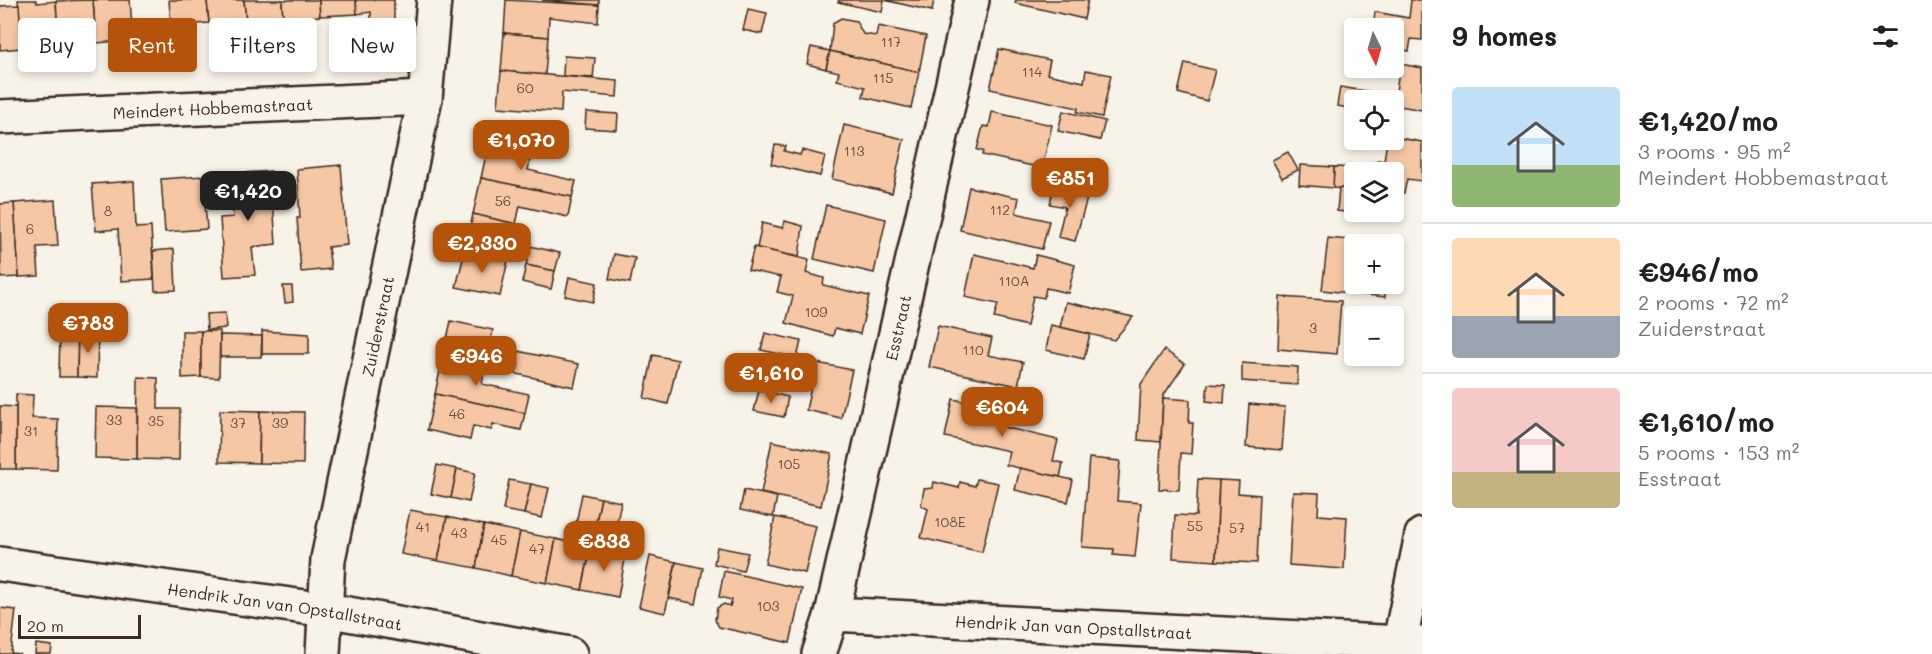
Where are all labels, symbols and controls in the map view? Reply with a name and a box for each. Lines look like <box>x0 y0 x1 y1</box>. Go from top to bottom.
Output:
chip: Buy <box>18 18 96 72</box>
chip: Rent <box>108 18 197 72</box>
chip: Filters <box>209 18 317 72</box>
chip: New <box>329 18 416 72</box>
north arrow <box>1344 18 1404 78</box>
map controls <box>1344 18 1404 366</box>
text: 9 homes <box>1452 19 1557 53</box>
icon: filters <box>1869 20 1902 53</box>
house number: 117 <box>881 32 901 51</box>
house number: 114 <box>1022 62 1043 81</box>
house number: 115 <box>873 68 893 87</box>
house number: 60 <box>516 78 534 97</box>
button: locate <box>1344 90 1404 150</box>
street label: Meindert Hobbemastraat <box>112 93 313 122</box>
text: €1,420/mo <box>1638 104 1778 138</box>
icon: home <box>1500 111 1572 183</box>
pin: €1,070 <box>472 120 570 171</box>
text: €1,070 <box>487 126 555 152</box>
text: 3 rooms · 95 m² <box>1638 138 1790 164</box>
house number: 113 <box>844 141 864 160</box>
pin: €851 <box>1034 158 1106 209</box>
button: layers <box>1344 162 1404 222</box>
text: €851 <box>1045 164 1095 190</box>
text: Meindert Hobbemastraat <box>1638 164 1888 190</box>
pin: €1,420 <box>199 171 297 222</box>
text: €1,420 <box>214 177 282 203</box>
house number: 56 <box>495 191 511 210</box>
house number: 112 <box>990 200 1010 219</box>
house number: 8 <box>104 201 112 220</box>
house number: 6 <box>26 219 34 238</box>
pin: €2,330 <box>433 223 531 274</box>
text: €2,330 <box>447 229 517 255</box>
button: + <box>1344 234 1404 294</box>
text: €946/mo <box>1638 255 1759 289</box>
icon: home <box>1500 262 1572 334</box>
house number: 110A <box>999 271 1029 290</box>
street label: Zuiderstraat <box>356 274 398 379</box>
text: 2 rooms · 72 m² <box>1638 289 1789 315</box>
street label: Esstraat <box>880 293 915 362</box>
house number: 109 <box>804 302 828 321</box>
pin: €783 <box>52 303 124 354</box>
button: − <box>1344 306 1404 366</box>
text: €783 <box>62 309 114 335</box>
text: Zuiderstraat <box>1638 315 1766 341</box>
house number: 3 <box>1309 318 1317 337</box>
pin: €946 <box>440 336 512 387</box>
house number: 110 <box>962 340 984 359</box>
text: €946 <box>449 342 503 368</box>
pin: €1,610 <box>722 353 820 404</box>
text: €1,610 <box>738 359 804 385</box>
pin: €604 <box>966 387 1038 438</box>
text: €604 <box>975 393 1029 419</box>
house number: 46 <box>449 404 465 423</box>
text: €1,610/mo <box>1638 405 1774 439</box>
house number: 33 <box>106 410 122 429</box>
house number: 35 <box>148 411 164 430</box>
icon: home <box>1500 412 1572 484</box>
house number: 37 <box>230 413 246 432</box>
house number: 39 <box>272 413 288 432</box>
house number: 31 <box>24 421 38 440</box>
text: 5 rooms · 153 m² <box>1638 439 1799 465</box>
house number: 105 <box>777 454 801 473</box>
text: Esstraat <box>1638 465 1721 491</box>
house number: 108E <box>934 512 966 531</box>
house number: 55 <box>1187 516 1203 535</box>
house number: 41 <box>416 517 430 536</box>
house number: 57 <box>1229 518 1245 537</box>
pin: €838 <box>568 521 640 572</box>
house number: 43 <box>451 523 467 542</box>
text: €838 <box>577 527 631 553</box>
house number: 45 <box>491 530 507 549</box>
house number: 47 <box>529 539 545 558</box>
street label: Hendrik Jan van Opstallstraat <box>166 577 404 634</box>
house number: 103 <box>756 596 780 615</box>
street label: Hendrik Jan van Opstallstraat <box>955 610 1193 643</box>
scale bar <box>18 612 141 640</box>
text: 20 m <box>27 615 64 636</box>

